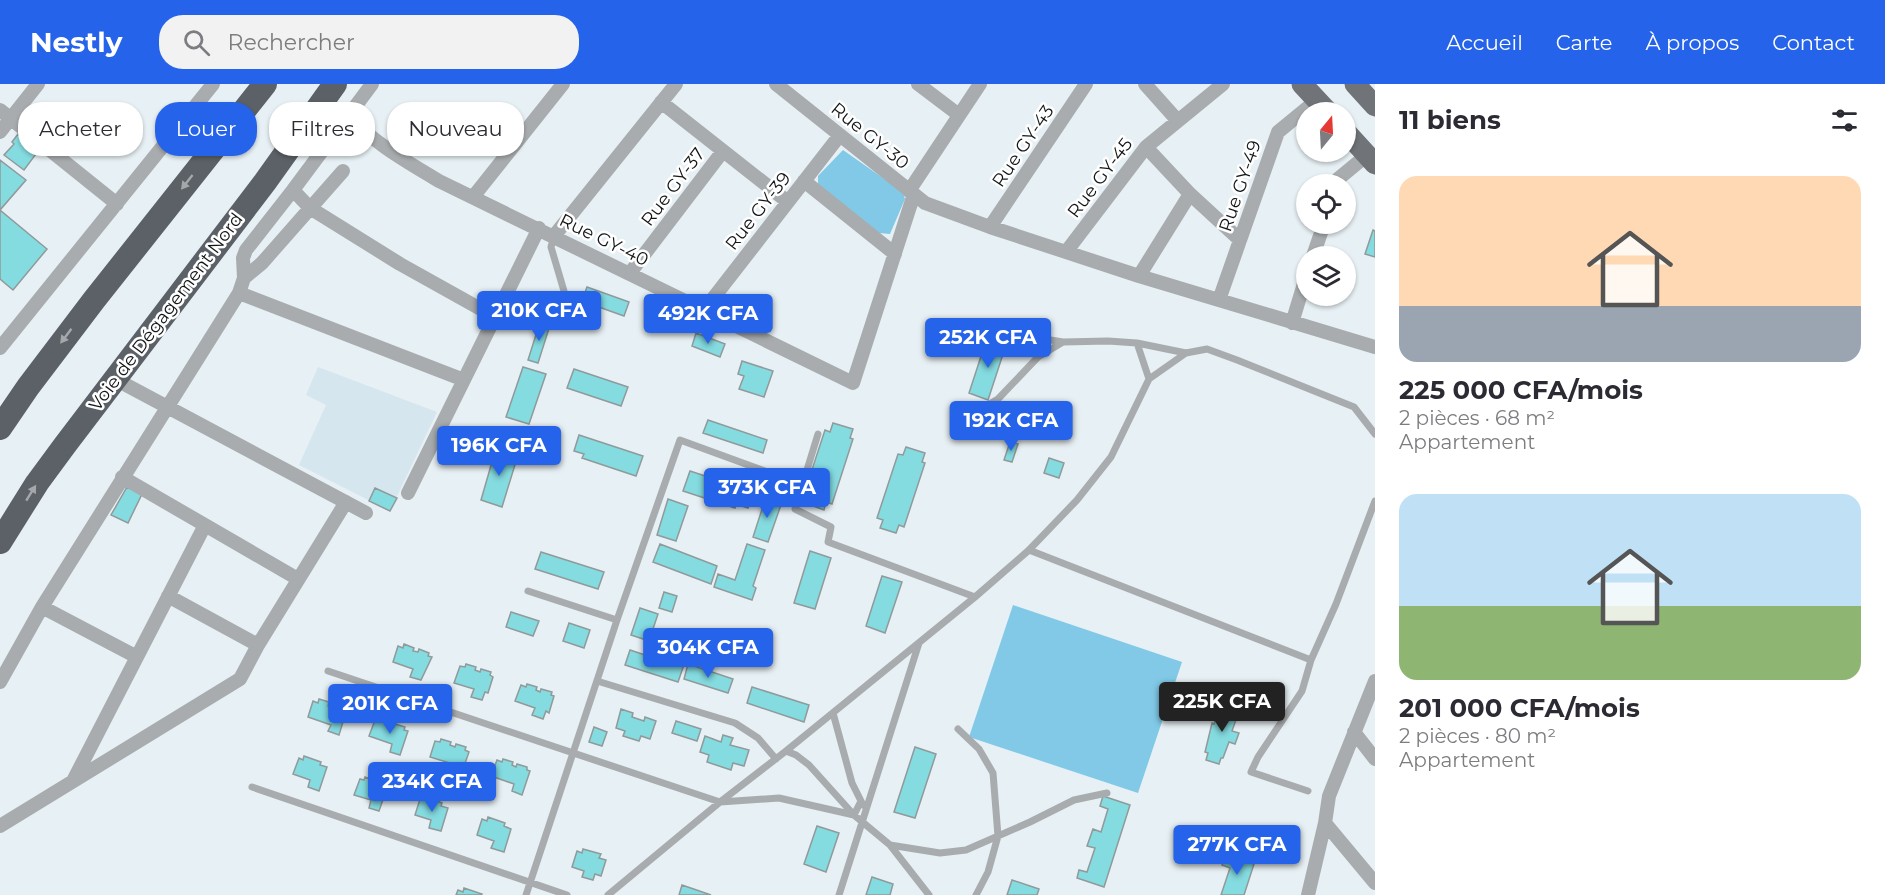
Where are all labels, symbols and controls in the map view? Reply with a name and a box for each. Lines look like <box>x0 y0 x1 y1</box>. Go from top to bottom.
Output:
search box <box>159 15 579 69</box>
text: Nestly <box>30 25 123 59</box>
icon: search <box>180 26 213 59</box>
text: Rechercher <box>228 29 355 56</box>
text: Accueil <box>1446 30 1523 55</box>
text: Carte <box>1556 30 1612 55</box>
text: À propos <box>1645 30 1739 55</box>
text: Contact <box>1772 30 1855 55</box>
street label: Rue GY-30 <box>827 98 913 174</box>
street label: Rue GY-43 <box>988 101 1058 191</box>
chip: Acheter <box>18 102 143 156</box>
chip: Louer <box>155 102 257 156</box>
chip: Filtres <box>269 102 375 156</box>
chip: Nouveau <box>387 102 524 156</box>
north arrow <box>1296 102 1356 162</box>
map controls <box>1296 102 1356 306</box>
text: 11 biens <box>1399 104 1501 136</box>
icon: filters <box>1828 104 1861 137</box>
street label: Rue GY-45 <box>1063 134 1137 222</box>
street label: Rue GY-49 <box>1214 137 1266 235</box>
street label: Rue GY-37 <box>636 143 710 231</box>
street label: Rue GY-39 <box>721 168 795 254</box>
button: locate <box>1296 174 1356 234</box>
one-way arrow <box>181 175 193 190</box>
street label: Voie de Dégagement Nord <box>84 209 248 415</box>
street label: Rue GY-40 <box>556 209 652 271</box>
icon: home <box>1576 215 1684 323</box>
button: layers <box>1296 246 1356 306</box>
pin: 210K CFA <box>477 291 601 342</box>
pin: 492K CFA <box>646 294 770 345</box>
text: 210K CFA <box>491 298 587 322</box>
text: 492K CFA <box>658 301 758 325</box>
pin: 252K CFA <box>926 318 1050 369</box>
text: 252K CFA <box>939 325 1037 349</box>
one-way arrow <box>61 328 73 343</box>
text: 225 000 CFA/mois <box>1399 374 1643 406</box>
pin: 192K CFA <box>949 401 1073 452</box>
text: 2 pièces · 68 m² <box>1399 406 1555 430</box>
text: 192K CFA <box>964 408 1058 432</box>
pin: 196K CFA <box>437 426 561 477</box>
text: Appartement <box>1399 430 1535 454</box>
text: 196K CFA <box>451 433 547 457</box>
pin: 373K CFA <box>705 468 829 519</box>
text: 373K CFA <box>718 475 816 499</box>
one-way arrow <box>25 485 36 501</box>
icon: home <box>1576 533 1684 641</box>
pin: 304K CFA <box>646 628 770 679</box>
text: 304K CFA <box>657 635 759 659</box>
pin: 225K CFA <box>1160 682 1284 733</box>
pin: 201K CFA <box>328 684 452 735</box>
text: 225K CFA <box>1173 689 1271 713</box>
text: 201K CFA <box>342 691 438 715</box>
text: 201 000 CFA/mois <box>1399 692 1640 724</box>
text: 2 pièces · 80 m² <box>1399 724 1556 748</box>
text: Appartement <box>1399 748 1535 772</box>
pin: 234K CFA <box>370 762 494 813</box>
text: 234K CFA <box>382 769 482 793</box>
pin: 277K CFA <box>1175 825 1299 876</box>
text: 277K CFA <box>1187 832 1287 856</box>

